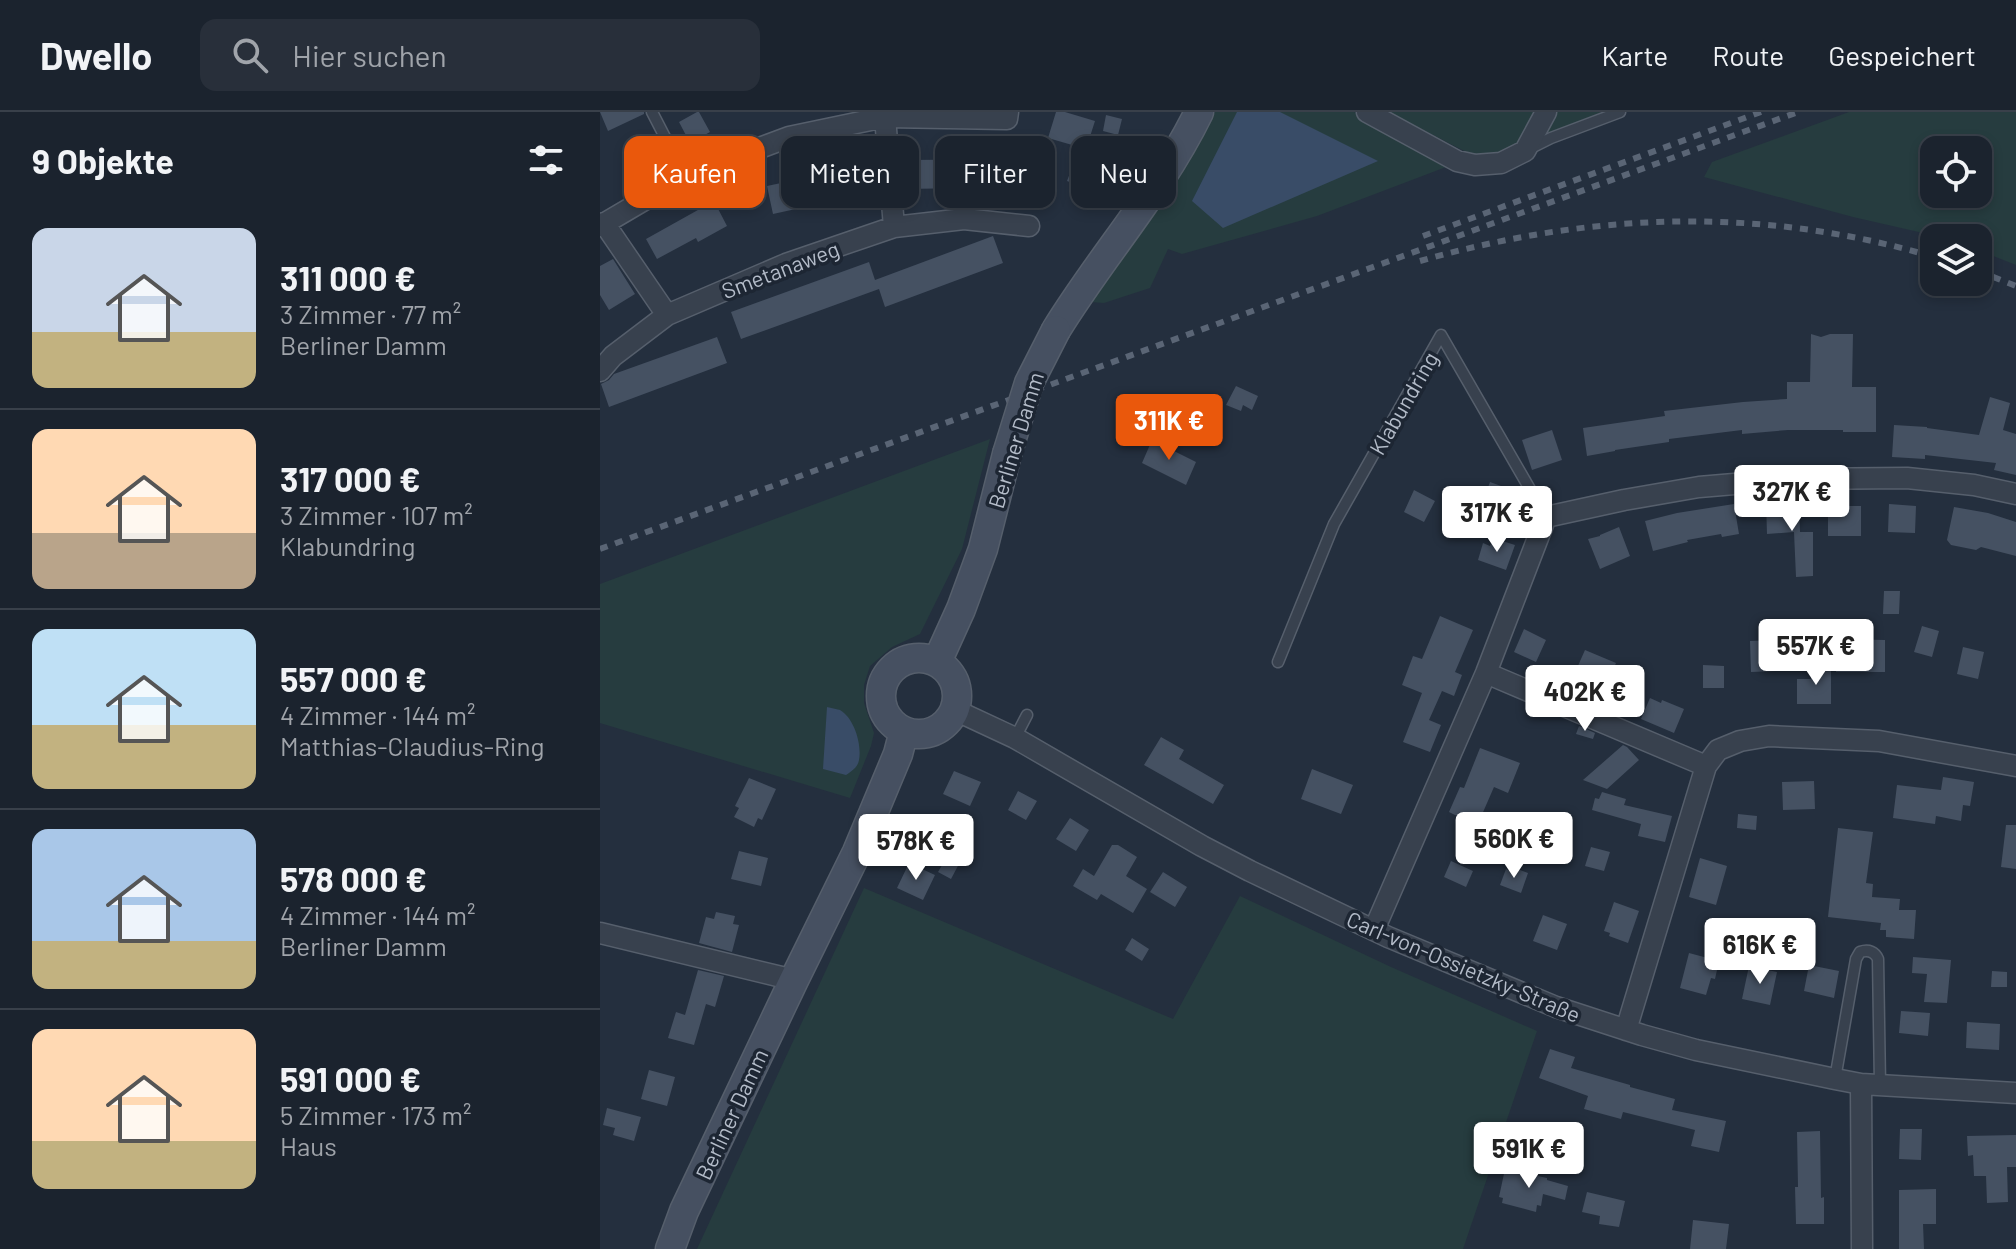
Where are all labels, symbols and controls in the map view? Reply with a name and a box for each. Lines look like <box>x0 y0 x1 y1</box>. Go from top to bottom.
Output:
search box <box>200 19 760 91</box>
text: Dwello <box>40 32 152 78</box>
icon: search <box>228 33 272 77</box>
text: Hier suchen <box>292 37 447 73</box>
text: Karte <box>1602 38 1668 72</box>
text: Route <box>1712 38 1784 72</box>
text: Gespeichert <box>1828 38 1976 72</box>
chip: Kaufen <box>624 136 765 208</box>
chip: Mieten <box>781 136 919 208</box>
chip: Filter <box>935 136 1055 208</box>
chip: Neu <box>1071 136 1176 208</box>
map controls <box>1920 136 1992 296</box>
button: locate <box>1920 136 1992 208</box>
icon: filters <box>524 138 568 182</box>
text: 9 Objekte <box>32 140 174 181</box>
button: layers <box>1920 224 1992 296</box>
street label: Smetanaweg <box>718 235 842 303</box>
text: 311 000 € <box>280 257 416 298</box>
icon: home <box>96 260 192 356</box>
text: 3 Zimmer · 77 m² <box>280 298 461 329</box>
text: Berliner Damm <box>280 329 447 360</box>
street label: Klabundring <box>1363 347 1443 459</box>
street label: Berliner Damm <box>982 369 1048 511</box>
pin: 311K € <box>1104 394 1234 462</box>
text: 311K € <box>1134 404 1204 435</box>
text: 317 000 € <box>280 458 420 499</box>
icon: home <box>96 461 192 557</box>
pin: 327K € <box>1727 465 1857 533</box>
text: 327K € <box>1752 475 1832 506</box>
pin: 317K € <box>1432 486 1562 554</box>
text: 317K € <box>1460 496 1534 527</box>
text: 3 Zimmer · 107 m² <box>280 499 473 530</box>
text: Klabundring <box>280 530 415 561</box>
pin: 557K € <box>1751 619 1881 687</box>
text: 557K € <box>1777 629 1855 660</box>
text: 557 000 € <box>280 658 427 699</box>
icon: home <box>96 661 192 757</box>
pin: 402K € <box>1520 665 1650 733</box>
text: 402K € <box>1543 675 1627 706</box>
text: 4 Zimmer · 144 m² <box>280 699 475 730</box>
text: Matthias-Claudius-Ring <box>280 730 544 761</box>
pin: 560K € <box>1449 812 1579 880</box>
pin: 578K € <box>851 814 981 882</box>
text: 560K € <box>1474 822 1554 853</box>
text: 578K € <box>877 824 955 855</box>
text: 578 000 € <box>280 858 427 899</box>
icon: home <box>96 861 192 957</box>
text: 4 Zimmer · 144 m² <box>280 899 475 930</box>
street label: Carl-von-Ossietzky-Straße <box>1343 905 1585 1027</box>
pin: 616K € <box>1695 918 1825 986</box>
text: 616K € <box>1723 928 1797 959</box>
text: Berliner Damm <box>280 930 447 961</box>
street label: Berliner Damm <box>689 1045 773 1183</box>
text: 591 000 € <box>280 1058 421 1099</box>
icon: home <box>96 1061 192 1157</box>
text: 5 Zimmer · 173 m² <box>280 1099 471 1130</box>
pin: 591K € <box>1464 1122 1594 1190</box>
text: Haus <box>280 1130 337 1161</box>
text: 591K € <box>1492 1132 1566 1163</box>

